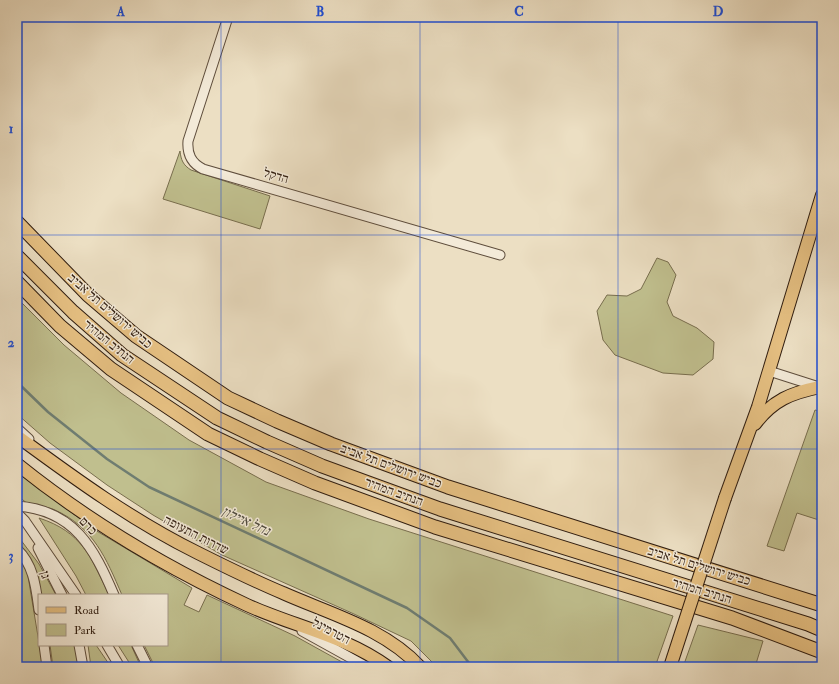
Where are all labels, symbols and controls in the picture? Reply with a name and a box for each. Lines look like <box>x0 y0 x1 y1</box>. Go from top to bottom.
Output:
text: A <box>116 4 126 20</box>
text: B <box>316 4 324 20</box>
text: C <box>514 4 524 20</box>
text: D <box>713 4 724 20</box>
text: 1 <box>9 121 14 137</box>
street label: הדקל <box>262 165 291 187</box>
street label: כביש ירושלים תל אביב <box>64 270 156 352</box>
street label: הנתיב המהיר <box>80 317 138 368</box>
text: 2 <box>8 335 15 351</box>
street label: כביש ירושלים תל אביב <box>338 440 444 492</box>
street label: הנתיב המהיר <box>363 474 426 510</box>
water label: נחל איילון <box>219 503 274 540</box>
street label: שדרות התעופה <box>161 512 231 558</box>
street label: כרם <box>76 513 100 539</box>
street label: כביש ירושלים תל אביב <box>646 543 752 589</box>
text: 3 <box>9 548 14 564</box>
street label: גן <box>36 569 54 581</box>
street label: הנתיב המהיר <box>670 574 734 608</box>
legend <box>38 594 168 646</box>
text: Road <box>74 603 99 618</box>
street label: הטרמינל <box>309 614 353 648</box>
text: Park <box>74 623 96 638</box>

